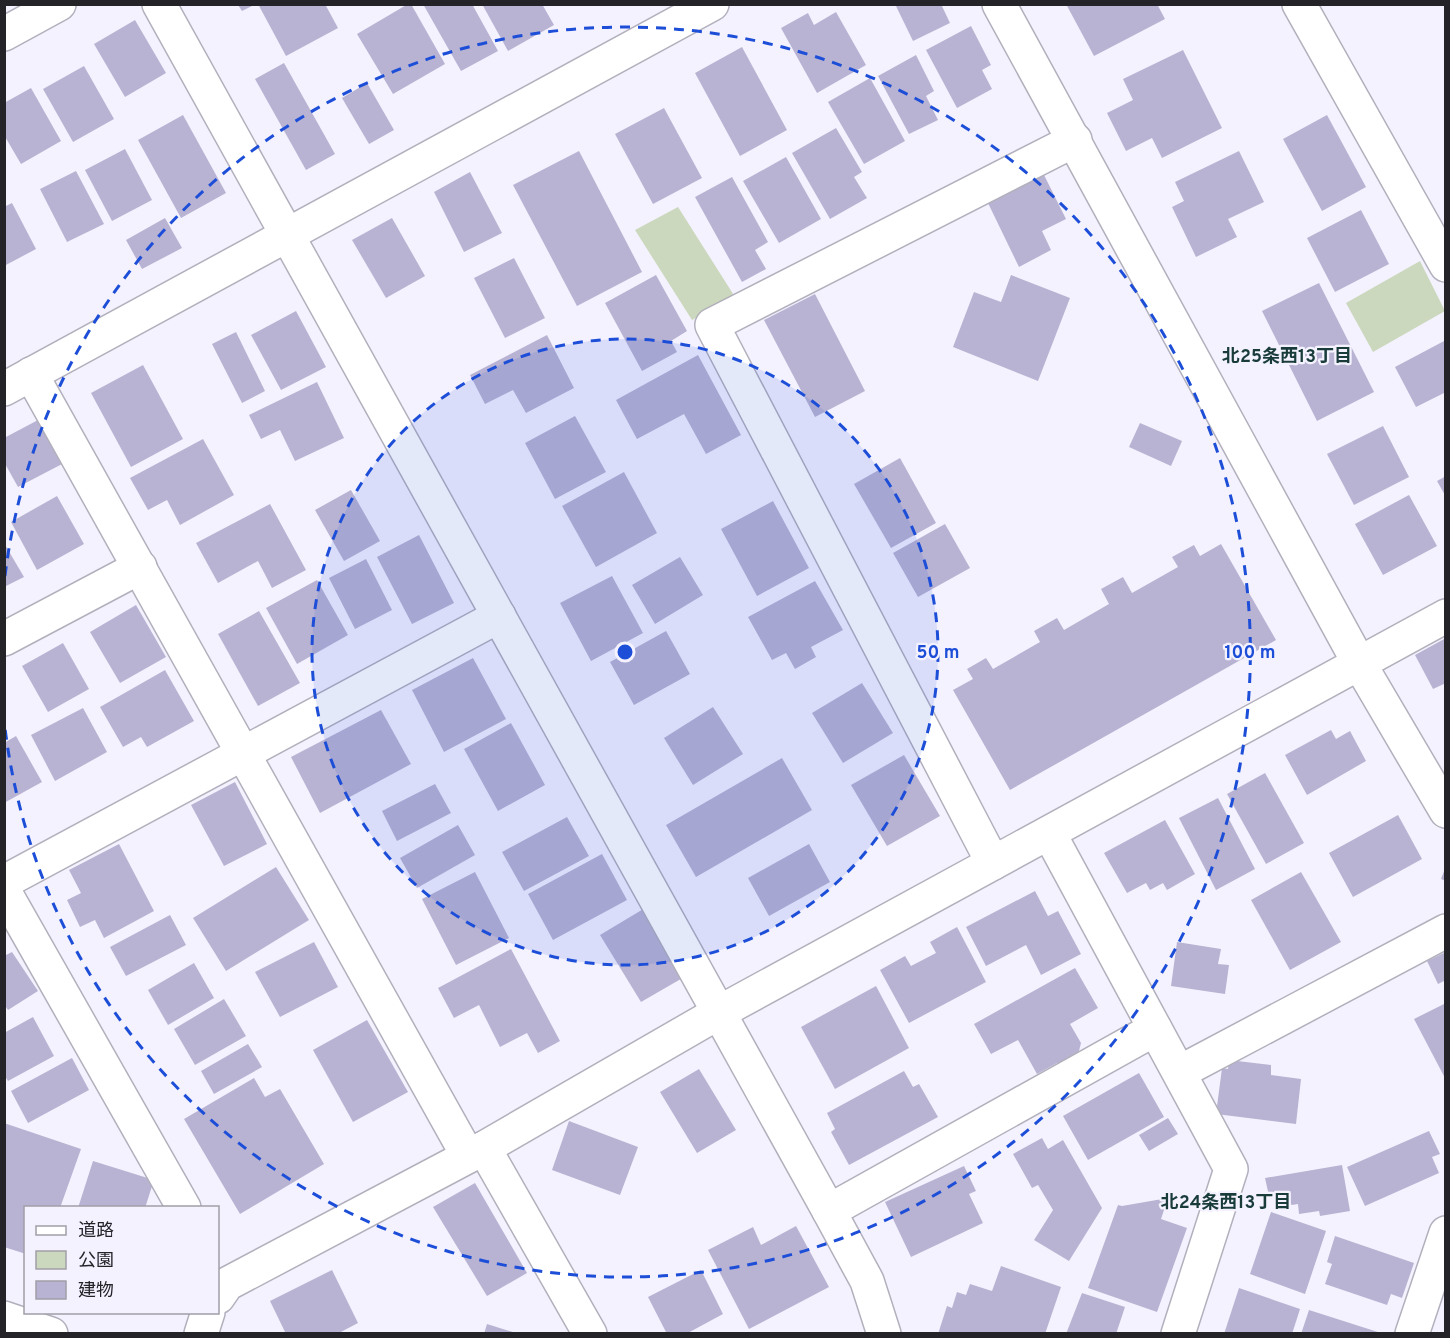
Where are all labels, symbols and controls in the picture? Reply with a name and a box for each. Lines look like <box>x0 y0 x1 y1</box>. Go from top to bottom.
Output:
district label: 北25条西13丁目 <box>1222 346 1352 369</box>
centre of rings <box>615 642 635 662</box>
text: 50 m <box>916 642 960 665</box>
text: 100 m <box>1224 642 1276 665</box>
district label: 北24条西13丁目 <box>1161 1192 1291 1215</box>
legend <box>24 1206 219 1314</box>
text: 道路 <box>78 1220 114 1243</box>
text: 公園 <box>78 1250 114 1273</box>
text: 建物 <box>78 1280 114 1303</box>

